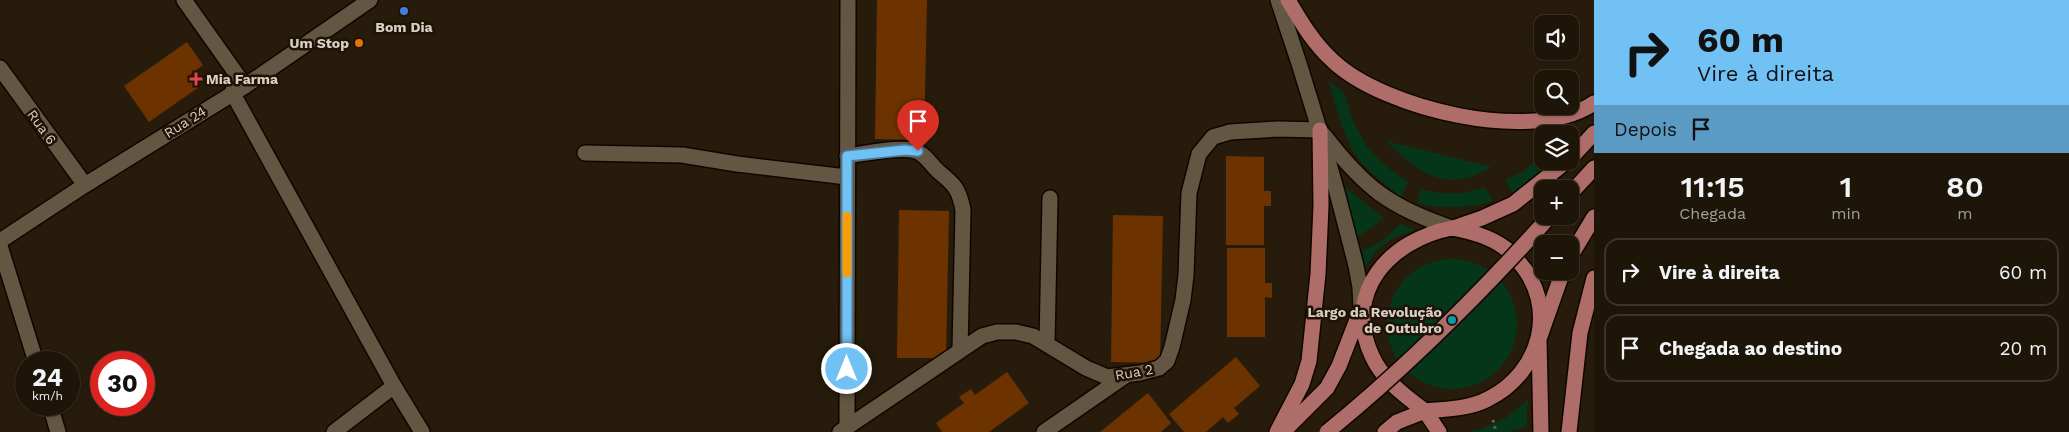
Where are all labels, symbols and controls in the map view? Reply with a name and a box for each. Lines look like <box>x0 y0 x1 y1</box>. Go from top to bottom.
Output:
marker: Bom Dia <box>398 5 410 17</box>
map controls <box>1534 15 1579 280</box>
button: sound <box>1534 15 1579 60</box>
place label: Bom Dia <box>375 19 434 35</box>
text: 60 m <box>1697 19 1784 61</box>
icon: right <box>1614 20 1679 85</box>
place label: Um Stop <box>290 35 349 51</box>
marker: Um Stop <box>353 37 365 49</box>
text: Vire à direita <box>1697 61 1834 86</box>
button: search <box>1534 70 1579 115</box>
place label: Mia Farma <box>206 71 279 87</box>
marker: Mia Farma <box>190 73 202 85</box>
pin <box>897 100 939 151</box>
street label: Rua 24 <box>161 103 209 141</box>
street label: Rua 6 <box>24 107 60 147</box>
icon: arrive <box>904 107 932 135</box>
icon: arrive <box>1687 115 1715 143</box>
text: Depois <box>1614 118 1677 141</box>
button: layers <box>1534 125 1579 170</box>
text: 11:15 <box>1681 169 1745 204</box>
text: 1 <box>1840 169 1852 204</box>
text: 80 <box>1946 169 1984 204</box>
button: + <box>1534 180 1579 225</box>
text: Chegada <box>1679 204 1746 223</box>
text: min <box>1831 204 1861 223</box>
text: m <box>1957 204 1972 223</box>
button: − <box>1534 235 1579 280</box>
icon: right <box>1616 258 1644 286</box>
text: Vire à direita <box>1659 261 1780 284</box>
text: 60 m <box>1999 261 2047 284</box>
place label: Largo da Revolução de Outubro <box>1307 304 1442 336</box>
marker: Largo da Revolução de Outubro <box>1446 314 1458 326</box>
icon: arrive <box>1616 334 1644 362</box>
text: Chegada ao destino <box>1659 337 1842 360</box>
text: 20 m <box>2000 337 2047 360</box>
position arrow <box>820 342 872 394</box>
speed limit sign: 30 <box>90 351 155 416</box>
street label: Rua 2 <box>1114 361 1154 383</box>
text: 24 <box>32 363 63 392</box>
text: km/h <box>32 389 63 403</box>

